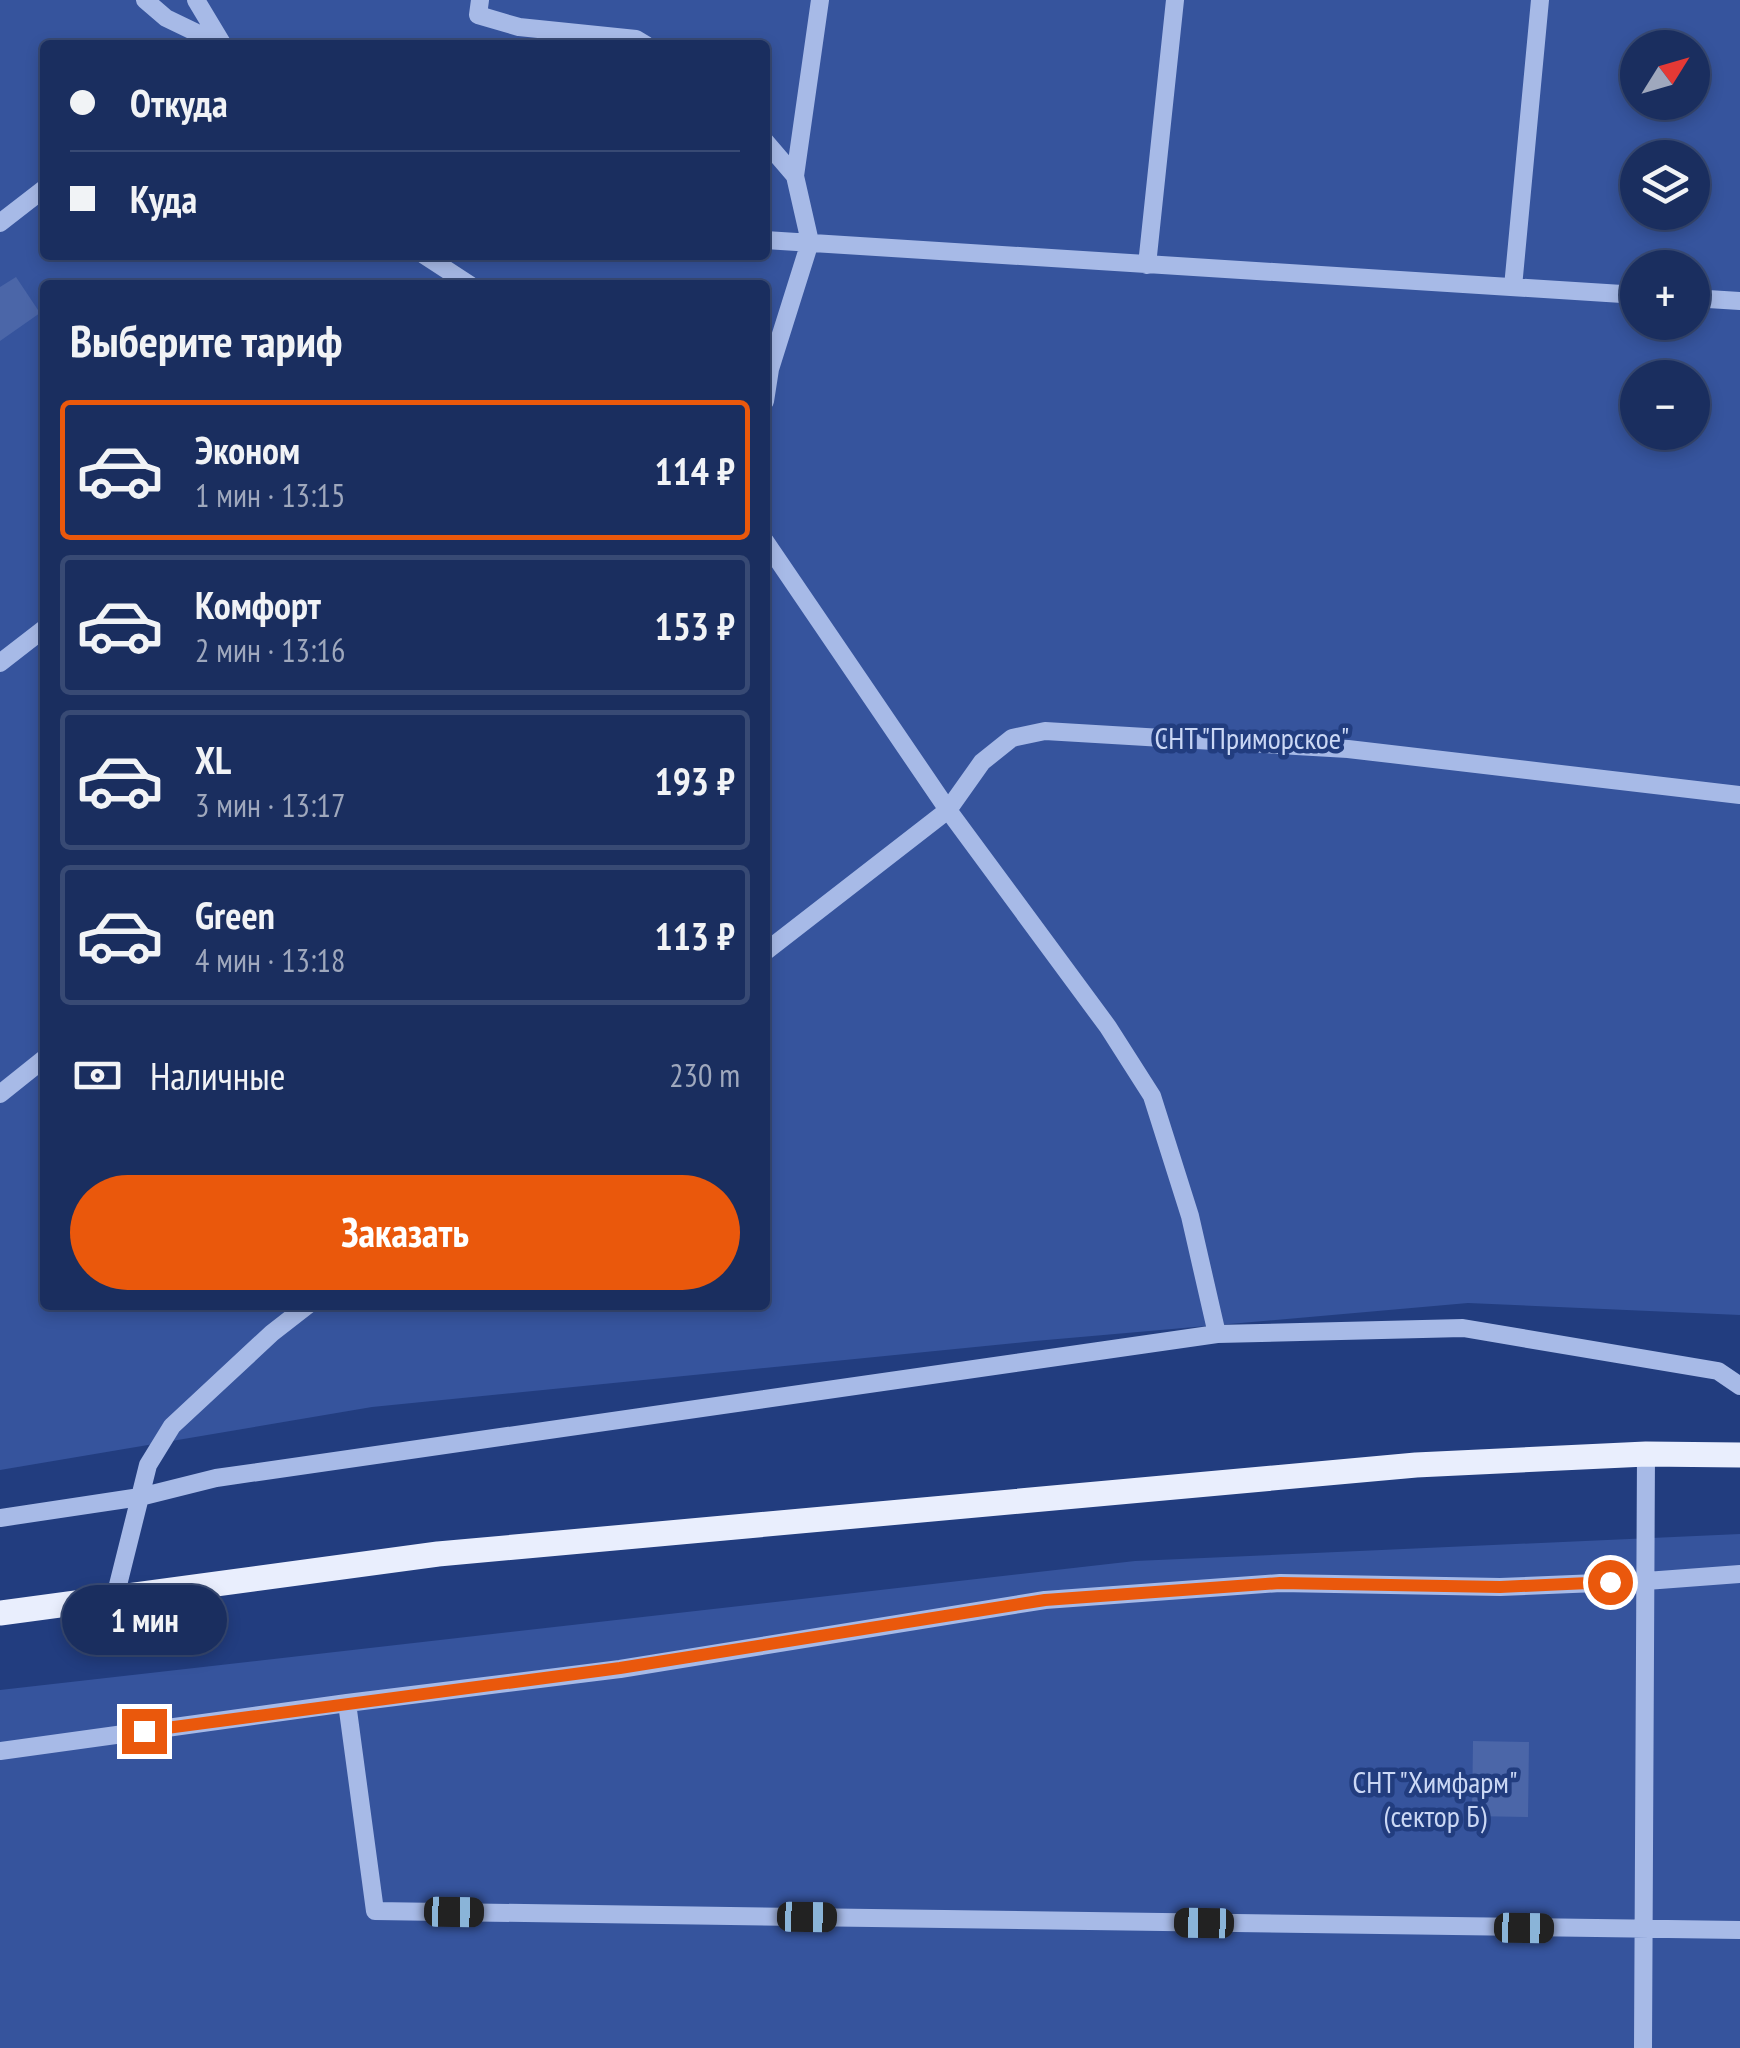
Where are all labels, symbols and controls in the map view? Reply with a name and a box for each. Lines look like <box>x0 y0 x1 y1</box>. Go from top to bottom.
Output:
north arrow <box>1620 30 1710 120</box>
map controls <box>1620 30 1710 450</box>
text: Откуда <box>130 78 228 127</box>
button: layers <box>1620 140 1710 230</box>
text: Куда <box>130 174 197 223</box>
button: + <box>1620 250 1710 340</box>
text: Выберите тариф <box>70 311 342 369</box>
button: − <box>1620 360 1710 450</box>
icon: car <box>75 425 165 515</box>
text: Эконом <box>195 425 300 474</box>
text: 114 ₽ <box>655 446 735 495</box>
text: 1 мин · 13:15 <box>195 474 345 516</box>
icon: car <box>75 580 165 670</box>
text: Комфорт <box>195 580 321 629</box>
text: 153 ₽ <box>655 601 735 650</box>
text: 2 мин · 13:16 <box>195 629 345 671</box>
park label: СНТ "Приморское" <box>1155 718 1349 757</box>
icon: car <box>75 735 165 825</box>
text: XL <box>195 735 231 784</box>
text: 193 ₽ <box>655 756 735 805</box>
text: 3 мин · 13:17 <box>195 784 345 826</box>
icon: car <box>75 890 165 980</box>
text: Green <box>195 890 275 939</box>
text: 113 ₽ <box>655 911 735 960</box>
text: 4 мин · 13:18 <box>195 939 345 981</box>
icon: cash <box>70 1048 125 1103</box>
text: Наличные <box>150 1051 285 1100</box>
text: 230 m <box>669 1054 740 1096</box>
button: Заказать <box>70 1175 740 1290</box>
route start <box>1588 1560 1633 1605</box>
callout: 1 мин <box>62 1586 226 1656</box>
text: 1 мин <box>110 1599 179 1641</box>
route end <box>122 1709 167 1754</box>
park label: СНТ "Химфарм" (сектор Б) <box>1352 1762 1518 1835</box>
car <box>424 1896 484 1928</box>
car <box>777 1901 837 1933</box>
car <box>1174 1907 1234 1939</box>
car <box>1494 1912 1554 1944</box>

